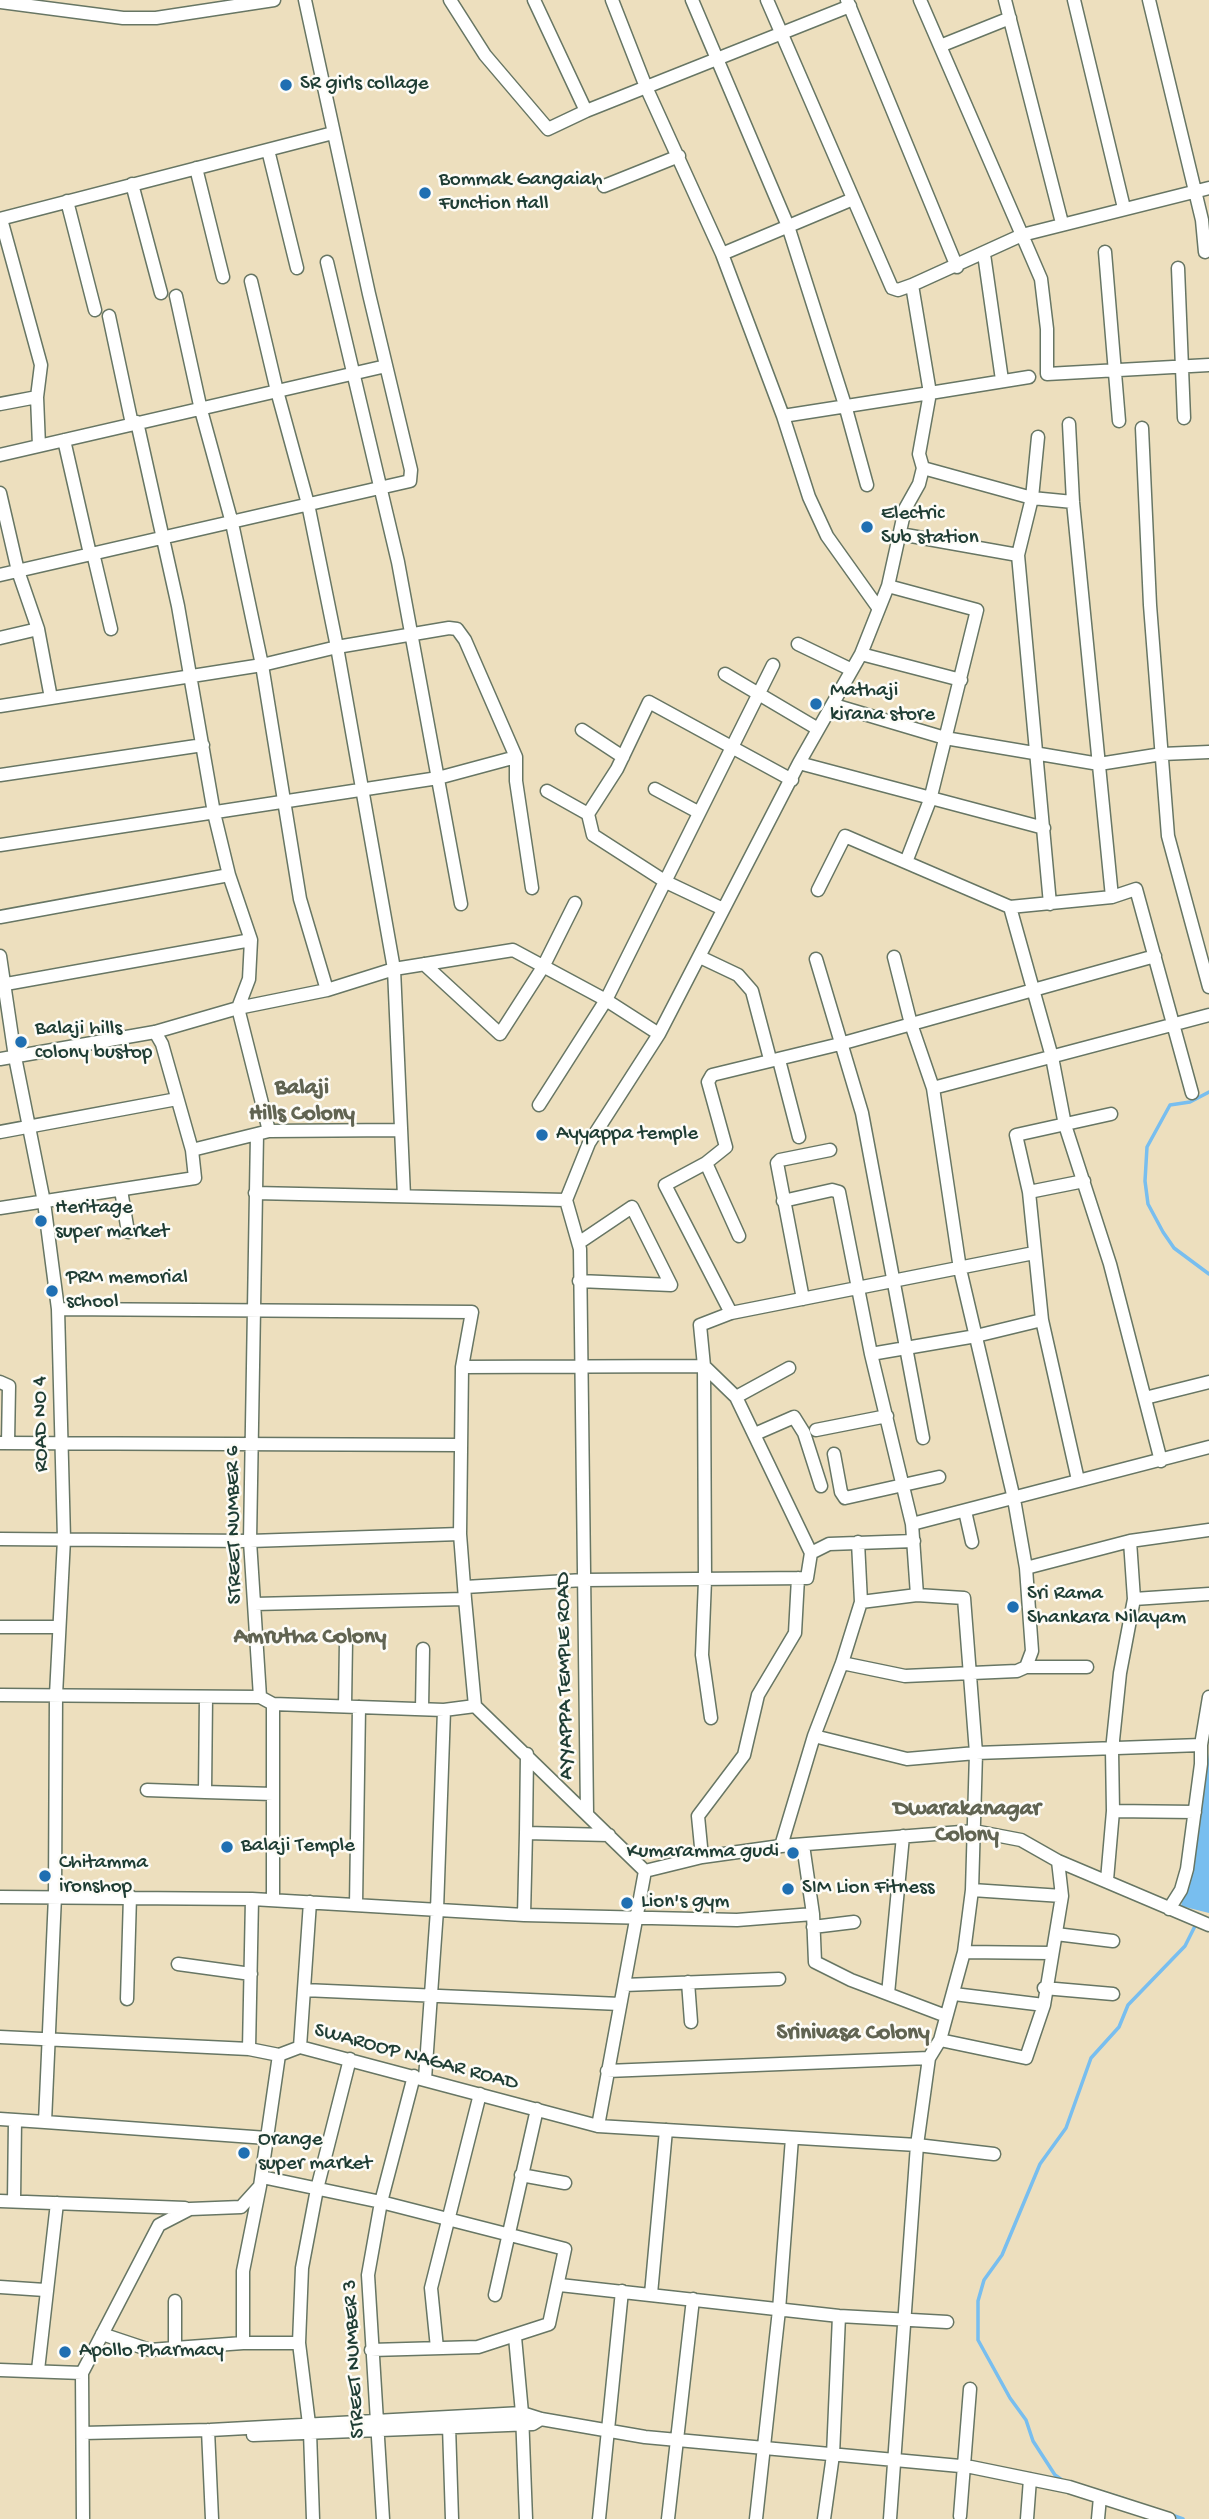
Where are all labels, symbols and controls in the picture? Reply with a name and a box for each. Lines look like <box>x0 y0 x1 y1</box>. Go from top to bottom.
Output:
place label: SR girls collage <box>300 72 429 98</box>
marker: SR girls collage <box>278 77 294 93</box>
place label: Bommak Gangaiah Function Hall <box>439 168 602 218</box>
marker: Bommak Gangaiah Function Hall <box>417 185 433 201</box>
place label: Electric Sub station <box>881 502 979 552</box>
marker: Electric Sub station <box>859 519 875 535</box>
place label: Mathaji kirana store <box>830 679 935 729</box>
marker: Mathaji kirana store <box>808 696 824 712</box>
place label: Balaji hills colony bustop <box>35 1017 152 1067</box>
marker: Balaji hills colony bustop <box>13 1034 29 1050</box>
district label: Balaji Hills Colony <box>249 1075 355 1129</box>
place label: Ayyappa temple <box>556 1122 698 1148</box>
marker: Ayyappa temple <box>534 1127 550 1143</box>
place label: Heritage super market <box>55 1196 169 1246</box>
marker: Heritage super market <box>33 1213 49 1229</box>
place label: PRM memorial school <box>66 1266 188 1316</box>
marker: PRM memorial school <box>44 1283 60 1299</box>
street label: ROAD NO 4 <box>29 1376 55 1472</box>
street label: STREET NUMBER 6 <box>221 1445 249 1605</box>
street label: AYYAPPA TEMPLE ROAD <box>552 1572 580 1780</box>
place label: Sri Rama Shankara Nilayam <box>1027 1582 1186 1632</box>
marker: Sri Rama Shankara Nilayam <box>1005 1599 1021 1615</box>
district label: Amrutha Colony <box>234 1624 386 1652</box>
district label: Dwarakanagar Colony <box>893 1796 1041 1850</box>
place label: Balaji Temple <box>241 1834 355 1860</box>
marker: Balaji Temple <box>219 1839 235 1855</box>
place label: Kumaramma gudi <box>627 1840 779 1866</box>
marker: Kumaramma gudi <box>785 1845 801 1861</box>
place label: Chitamma ironshop <box>59 1851 148 1901</box>
marker: Chitamma ironshop <box>37 1868 53 1884</box>
place label: SIM Lion Fitness <box>802 1876 935 1902</box>
marker: SIM Lion Fitness <box>780 1881 796 1897</box>
place label: Lion's gym <box>641 1890 729 1916</box>
marker: Lion's gym <box>619 1895 635 1911</box>
street label: SWAROOP NAGAR ROAD <box>311 2019 521 2097</box>
district label: Srinivasa Colony <box>777 2020 929 2048</box>
place label: Orange super market <box>258 2128 372 2178</box>
marker: Orange super market <box>236 2145 252 2161</box>
street label: STREET NUMBER 3 <box>338 2279 372 2439</box>
place label: Apollo Pharmacy <box>79 2339 224 2365</box>
marker: Apollo Pharmacy <box>57 2344 73 2360</box>

